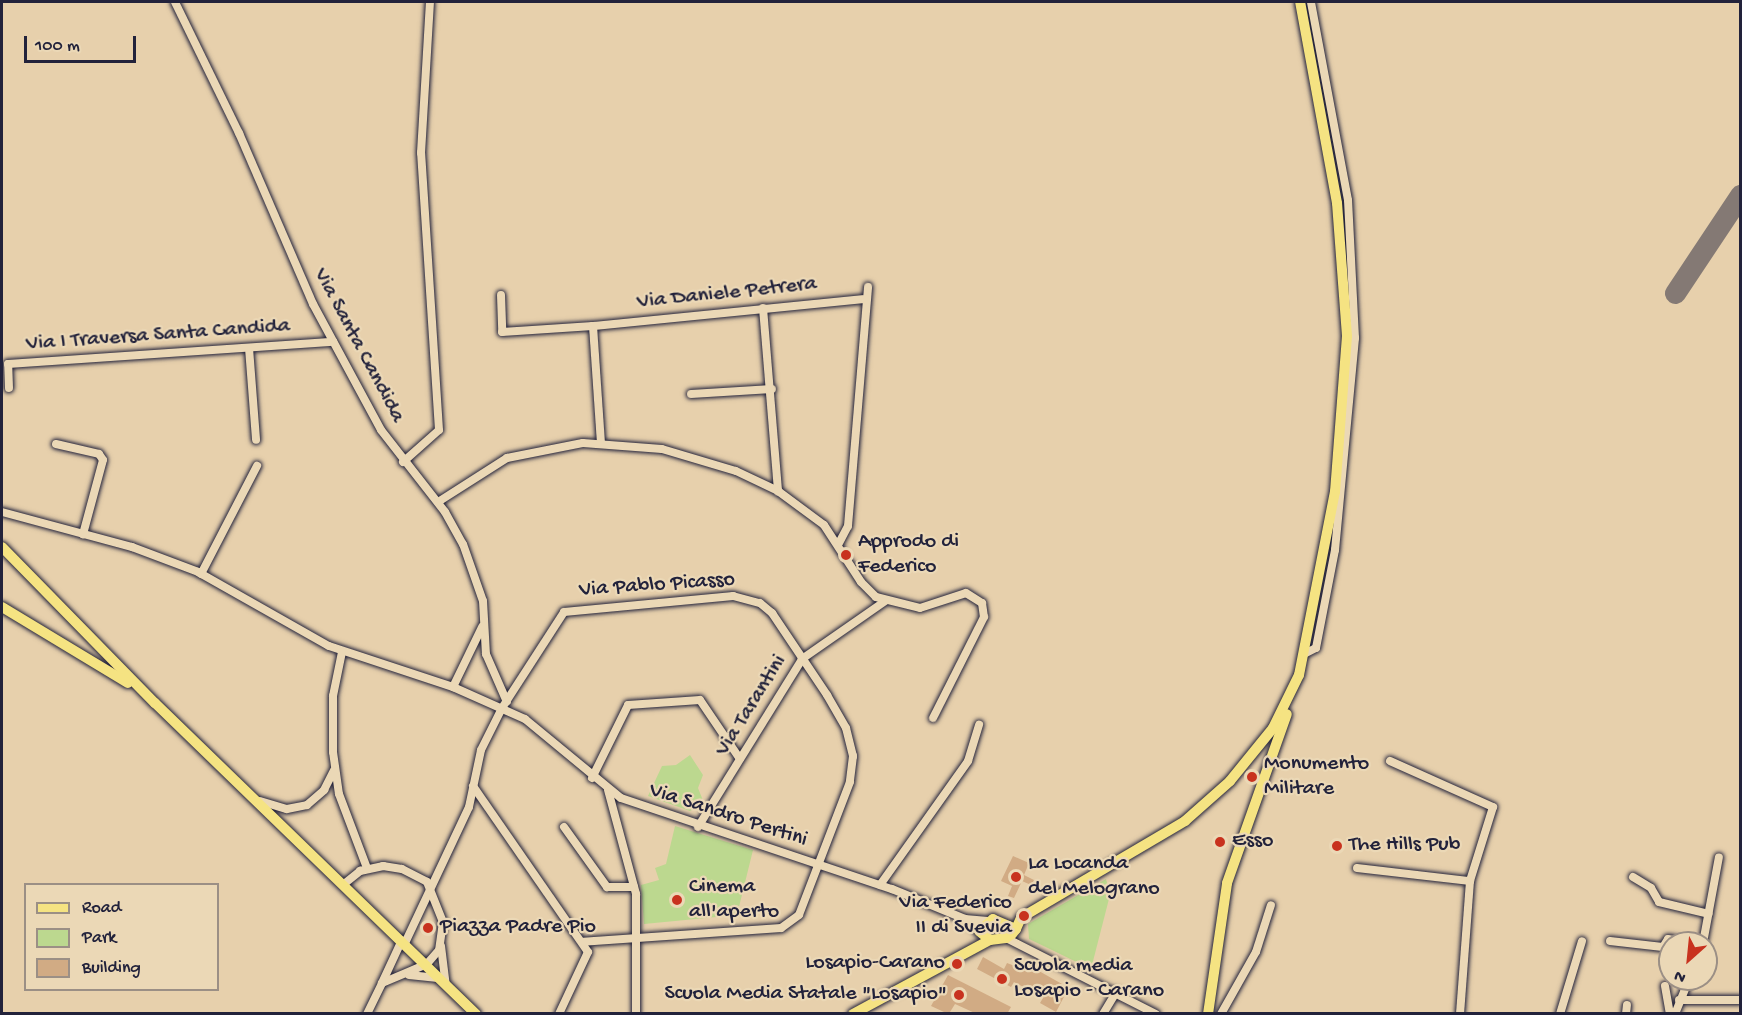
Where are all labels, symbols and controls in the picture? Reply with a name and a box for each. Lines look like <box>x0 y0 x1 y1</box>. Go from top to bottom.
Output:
scale bar <box>27 24 140 62</box>
text: 100 m <box>35 36 80 57</box>
street label: Via Santa Candida <box>306 264 410 428</box>
street label: Via Daniele Petrera <box>636 271 818 317</box>
street label: Via I Traversa Santa Candida <box>25 314 291 358</box>
place label: Approdo di Federico <box>858 529 959 580</box>
marker: Approdo di Federico <box>839 548 853 562</box>
street label: Via Pablo Picasso <box>578 567 736 605</box>
street label: Via Tarantini <box>710 650 794 762</box>
place label: Monumento Militare <box>1264 751 1369 802</box>
marker: Monumento Militare <box>1245 770 1259 784</box>
street label: Via Sandro Pertini <box>646 778 810 854</box>
place label: Esso <box>1232 829 1273 855</box>
place label: The Hills Pub <box>1349 833 1460 859</box>
marker: Esso <box>1213 835 1227 849</box>
marker: The Hills Pub <box>1330 839 1344 853</box>
place label: La Locanda del Melograno <box>1028 851 1160 902</box>
marker: La Locanda del Melograno <box>1009 870 1023 884</box>
place label: Cinema all'aperto <box>689 874 779 926</box>
legend <box>24 883 219 991</box>
place label: Via Federico II di Svevia <box>899 890 1012 942</box>
marker: Cinema all'aperto <box>670 893 684 907</box>
text: Road <box>82 898 121 919</box>
marker: Via Federico II di Svevia <box>1017 909 1031 923</box>
place label: Piazza Padre Pio <box>440 915 596 941</box>
marker: Piazza Padre Pio <box>421 921 435 935</box>
text: Park <box>82 928 116 949</box>
north arrow <box>1658 931 1718 991</box>
place label: Losapio-Carano <box>805 951 945 977</box>
place label: Scuola media Losapio - Carano <box>1014 953 1164 1004</box>
marker: Losapio-Carano <box>950 957 964 971</box>
text: Building <box>82 958 141 979</box>
text: N <box>1672 965 1689 987</box>
marker: Scuola media Losapio - Carano <box>995 972 1009 986</box>
place label: Scuola Media Statale "Losapio" <box>665 982 947 1008</box>
marker: Scuola Media Statale "Losapio" <box>952 988 966 1002</box>

